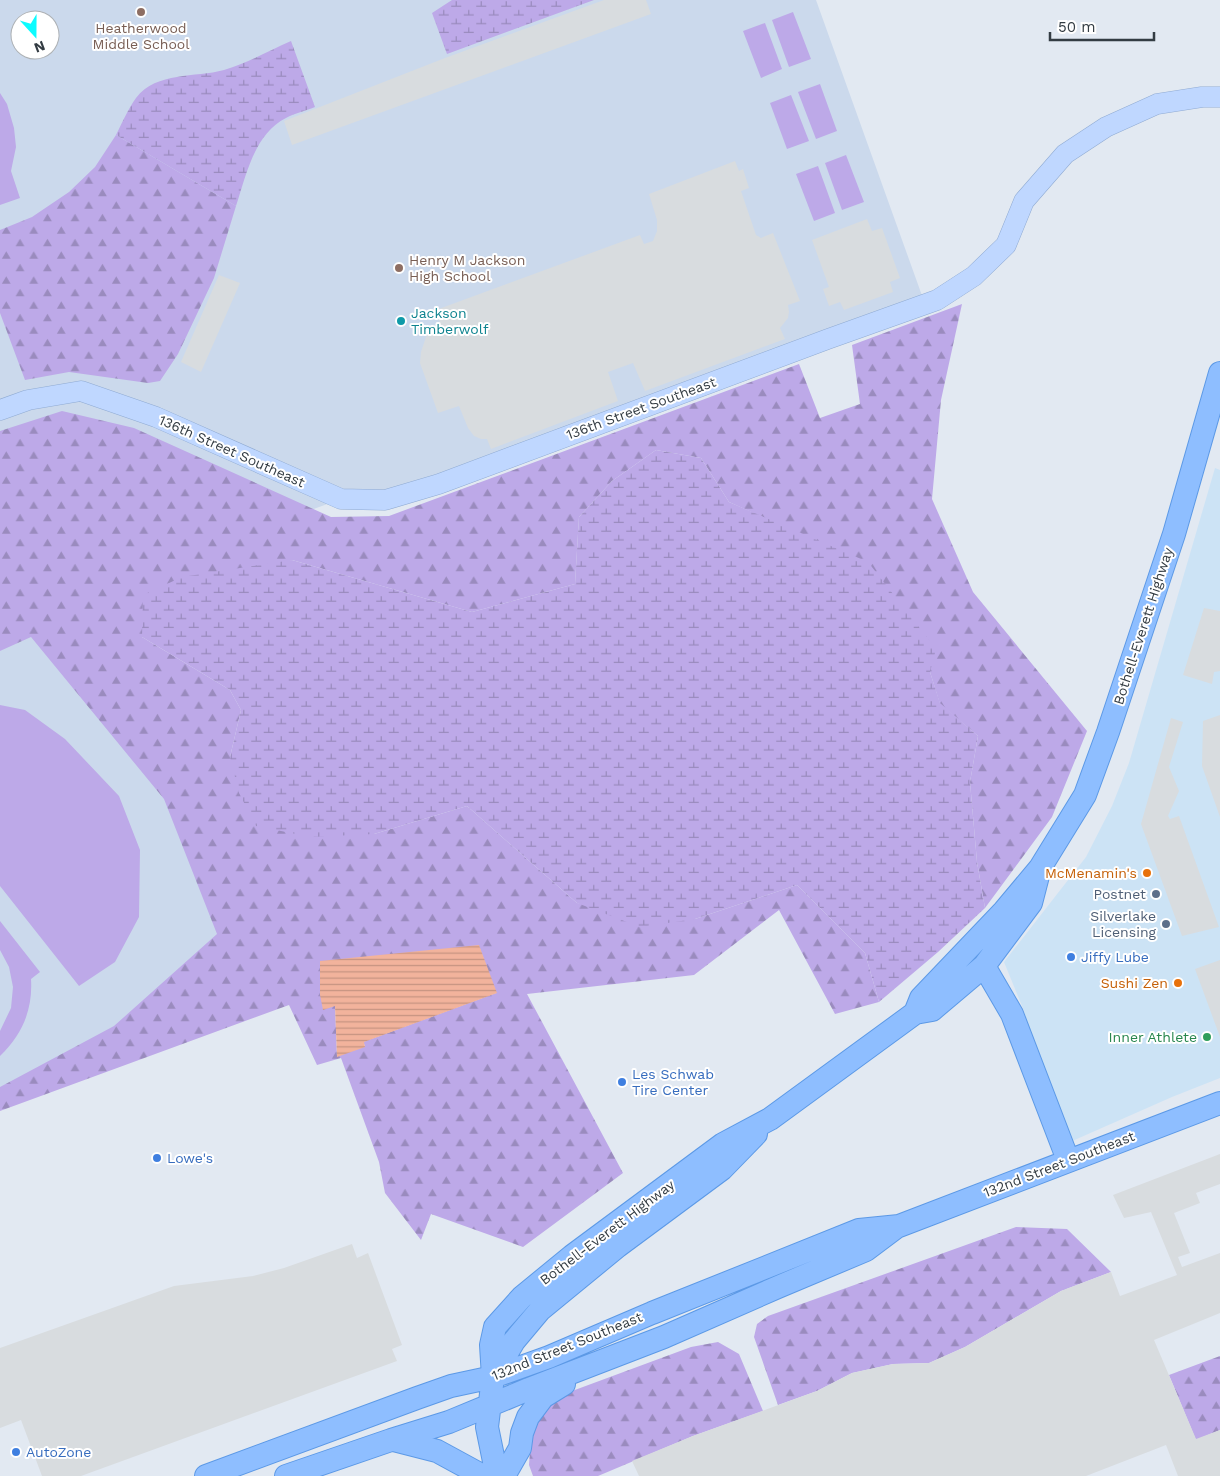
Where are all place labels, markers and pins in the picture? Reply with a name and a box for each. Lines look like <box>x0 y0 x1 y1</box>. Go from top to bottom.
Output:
marker: Heatherwood Middle School <box>135 6 147 18</box>
place label: Heatherwood Middle School <box>93 20 190 52</box>
place label: Henry M Jackson High School <box>409 252 525 284</box>
marker: Henry M Jackson High School <box>393 262 405 274</box>
place label: Jackson Timberwolf <box>411 305 489 337</box>
marker: Jackson Timberwolf <box>395 315 407 327</box>
place label: McMenamin's <box>1045 865 1137 881</box>
marker: McMenamin's <box>1141 867 1153 879</box>
place label: Postnet <box>1094 886 1146 902</box>
marker: Postnet <box>1150 888 1162 900</box>
place label: Silverlake Licensing <box>1090 908 1157 940</box>
marker: Silverlake Licensing <box>1160 918 1172 930</box>
place label: Jiffy Lube <box>1081 949 1149 965</box>
marker: Jiffy Lube <box>1065 951 1077 963</box>
place label: Sushi Zen <box>1101 975 1168 991</box>
marker: Sushi Zen <box>1172 977 1184 989</box>
place label: Inner Athlete <box>1109 1029 1197 1045</box>
marker: Inner Athlete <box>1201 1031 1213 1043</box>
place label: Les Schwab Tire Center <box>632 1066 714 1098</box>
marker: Les Schwab Tire Center <box>616 1076 628 1088</box>
place label: Lowe's <box>167 1150 213 1166</box>
marker: Lowe's <box>151 1152 163 1164</box>
place label: AutoZone <box>26 1444 91 1460</box>
marker: AutoZone <box>10 1446 22 1458</box>

